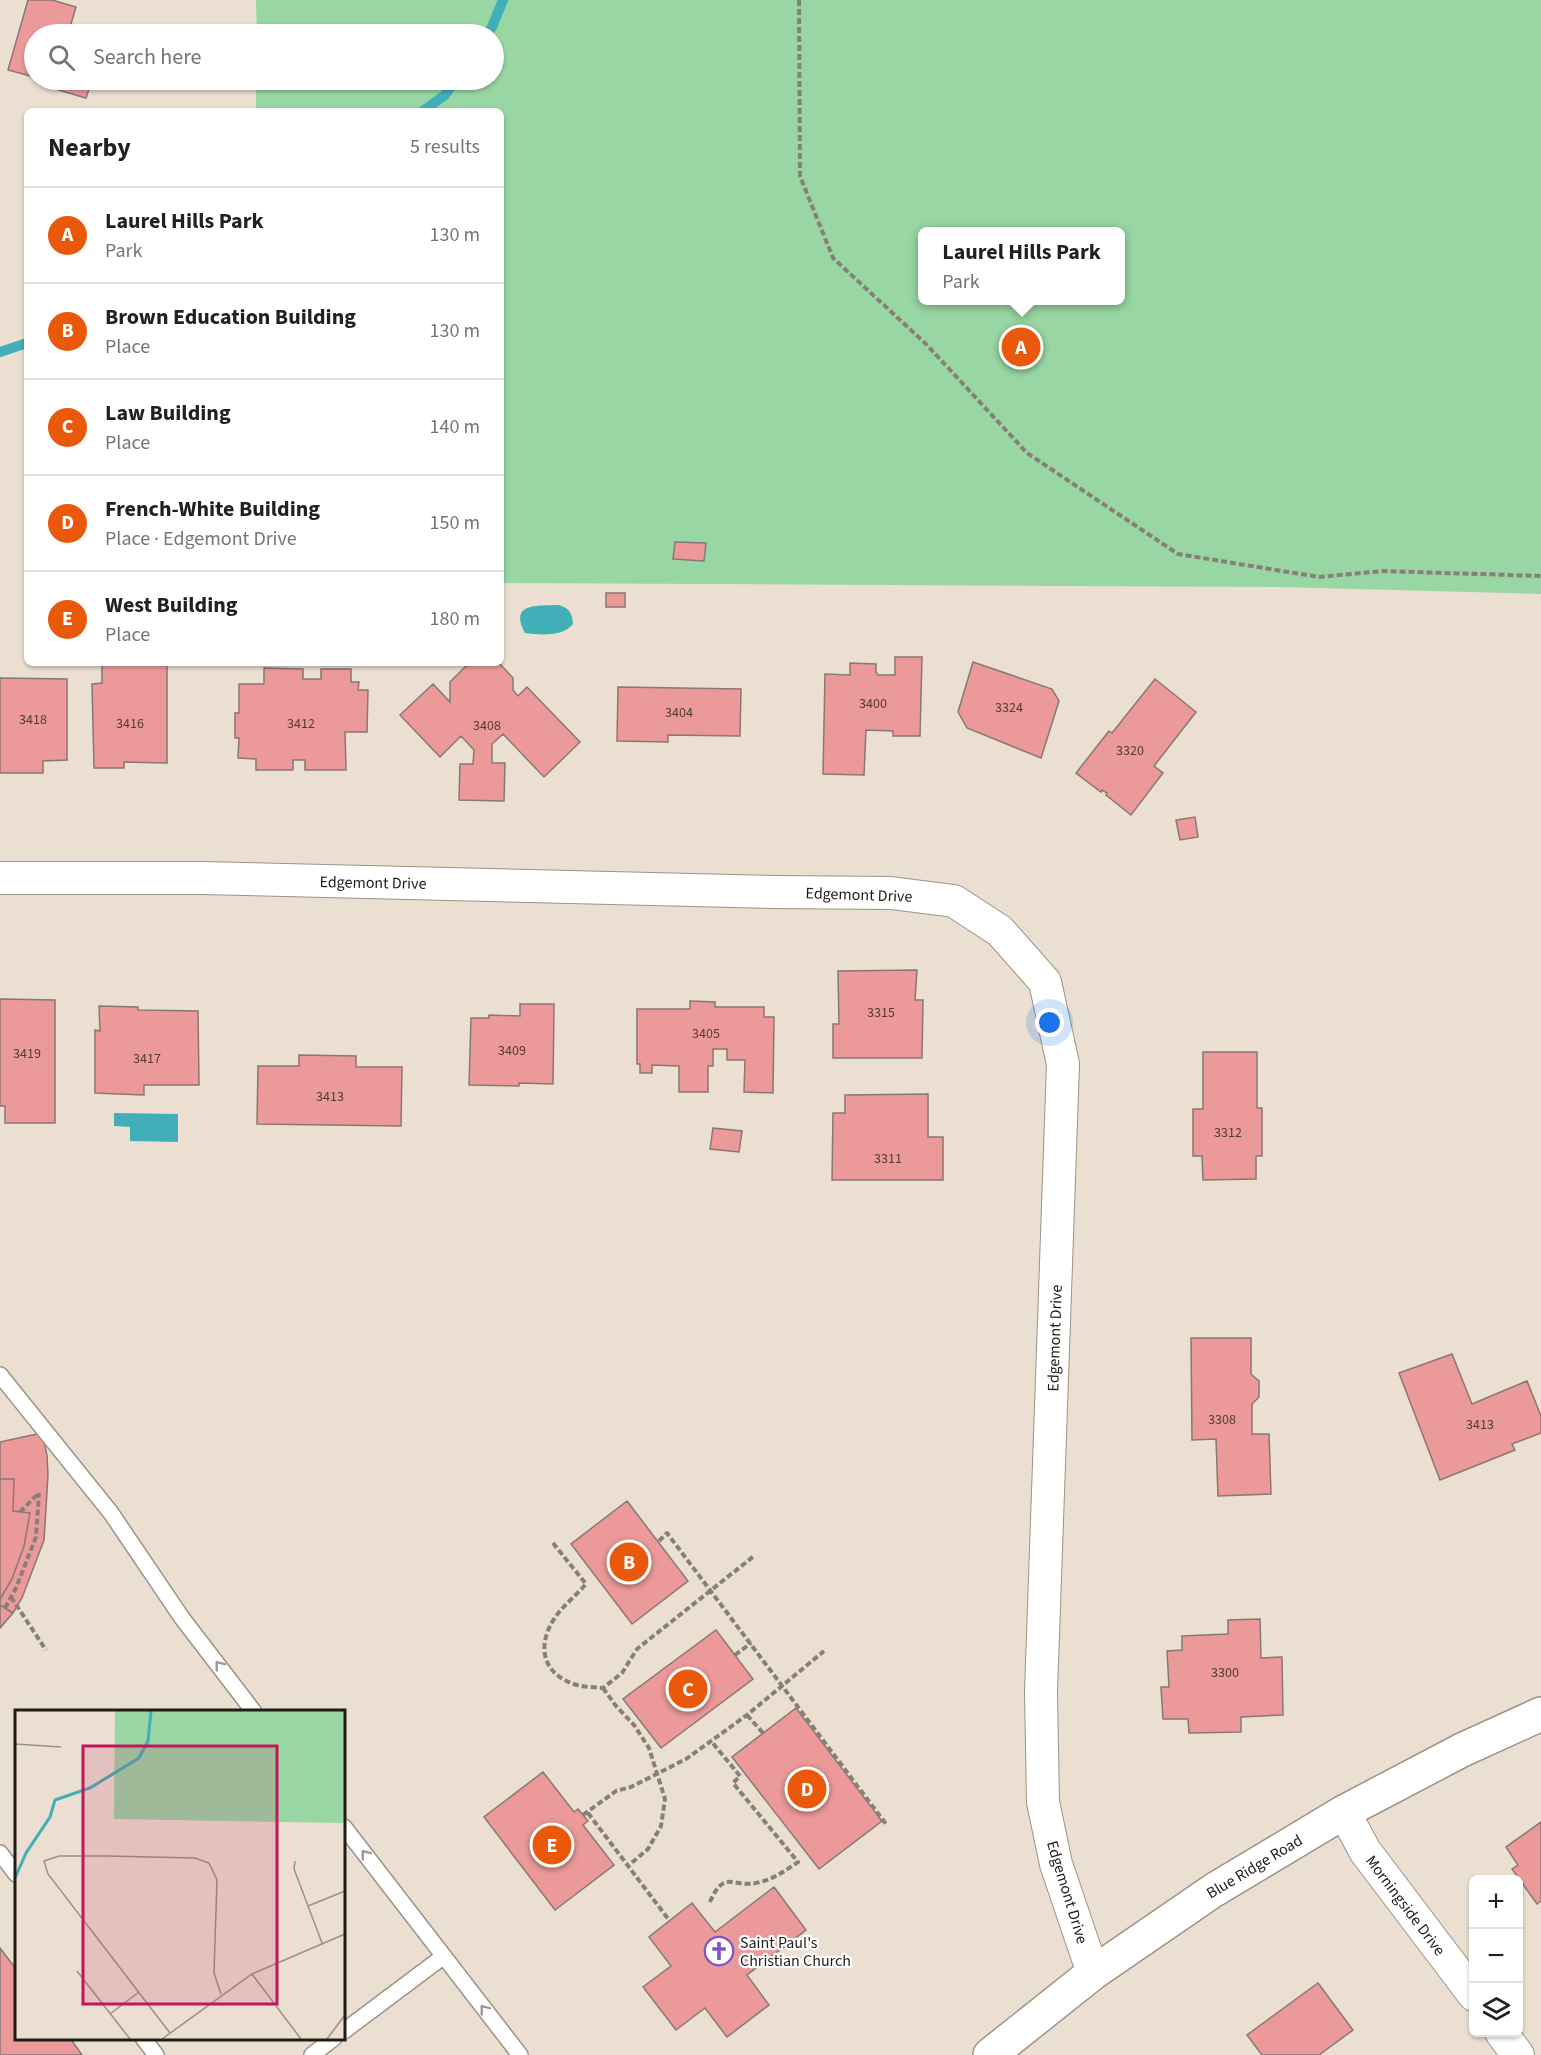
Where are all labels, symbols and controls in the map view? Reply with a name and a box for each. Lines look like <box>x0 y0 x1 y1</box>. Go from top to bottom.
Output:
search box <box>24 24 504 90</box>
icon: search <box>45 41 78 74</box>
text: Search here <box>93 41 201 73</box>
text: Nearby <box>48 129 131 166</box>
text: 5 results <box>410 133 480 161</box>
text: Laurel Hills Park <box>105 205 264 237</box>
text: A <box>62 221 73 249</box>
text: 130 m <box>430 221 480 249</box>
popup <box>918 227 1125 305</box>
text: Laurel Hills Park <box>942 236 1101 268</box>
text: Park <box>105 237 142 265</box>
text: Park <box>942 268 980 296</box>
text: Brown Education Building <box>105 301 356 333</box>
text: B <box>61 317 74 345</box>
text: 130 m <box>430 317 480 345</box>
pin: A <box>1002 324 1040 370</box>
text: Place <box>105 333 150 361</box>
text: Law Building <box>105 397 231 429</box>
text: C <box>62 413 73 441</box>
text: 140 m <box>430 413 480 441</box>
text: Place <box>105 429 150 457</box>
text: French-White Building <box>105 493 320 525</box>
text: D <box>61 509 74 537</box>
text: 150 m <box>430 509 480 537</box>
text: Place · Edgemont Drive <box>105 525 297 553</box>
text: West Building <box>105 589 238 621</box>
text: E <box>62 605 73 633</box>
text: 180 m <box>430 605 480 633</box>
text: Place <box>105 621 150 649</box>
house number: 3400 <box>859 694 887 714</box>
house number: 3324 <box>995 698 1023 718</box>
house number: 3404 <box>665 703 693 723</box>
house number: 3418 <box>19 710 47 730</box>
house number: 3416 <box>116 714 144 734</box>
house number: 3412 <box>287 714 315 734</box>
house number: 3408 <box>473 716 501 736</box>
house number: 3320 <box>1116 741 1144 761</box>
street label: Edgemont Drive <box>319 871 427 895</box>
street label: Edgemont Drive <box>805 882 913 908</box>
house number: 3315 <box>867 1003 895 1023</box>
your location <box>1035 1008 1064 1037</box>
house number: 3405 <box>692 1024 720 1044</box>
house number: 3409 <box>498 1041 526 1061</box>
house number: 3419 <box>13 1044 41 1064</box>
house number: 3417 <box>133 1049 161 1069</box>
house number: 3413 <box>316 1087 344 1107</box>
house number: 3312 <box>1214 1123 1242 1143</box>
house number: 3311 <box>874 1149 902 1169</box>
street label: Edgemont Drive <box>1042 1284 1068 1392</box>
house number: 3308 <box>1208 1410 1236 1430</box>
house number: 3413 <box>1466 1415 1494 1435</box>
pin: B <box>610 1540 648 1584</box>
one-way arrow <box>215 1661 226 1672</box>
house number: 3300 <box>1211 1663 1239 1683</box>
pin: C <box>668 1666 708 1712</box>
inset map <box>15 1710 345 2040</box>
pin: D <box>788 1766 826 1812</box>
pin: E <box>532 1822 572 1868</box>
street label: Blue Ridge Road <box>1202 1829 1307 1904</box>
street label: Edgemont Drive <box>1041 1838 1093 1947</box>
one-way arrow <box>361 1850 372 1861</box>
street label: Morningside Drive <box>1360 1851 1450 1960</box>
map controls <box>1469 1875 1523 2037</box>
button: + <box>1469 1875 1523 1929</box>
button: − <box>1469 1929 1523 1983</box>
place label: Saint Paul's Christian Church <box>740 1932 851 1972</box>
church icon: Saint Paul's Christian Church <box>703 1935 735 1967</box>
button: layers <box>1469 1983 1523 2037</box>
one-way arrow <box>481 2004 492 2015</box>

